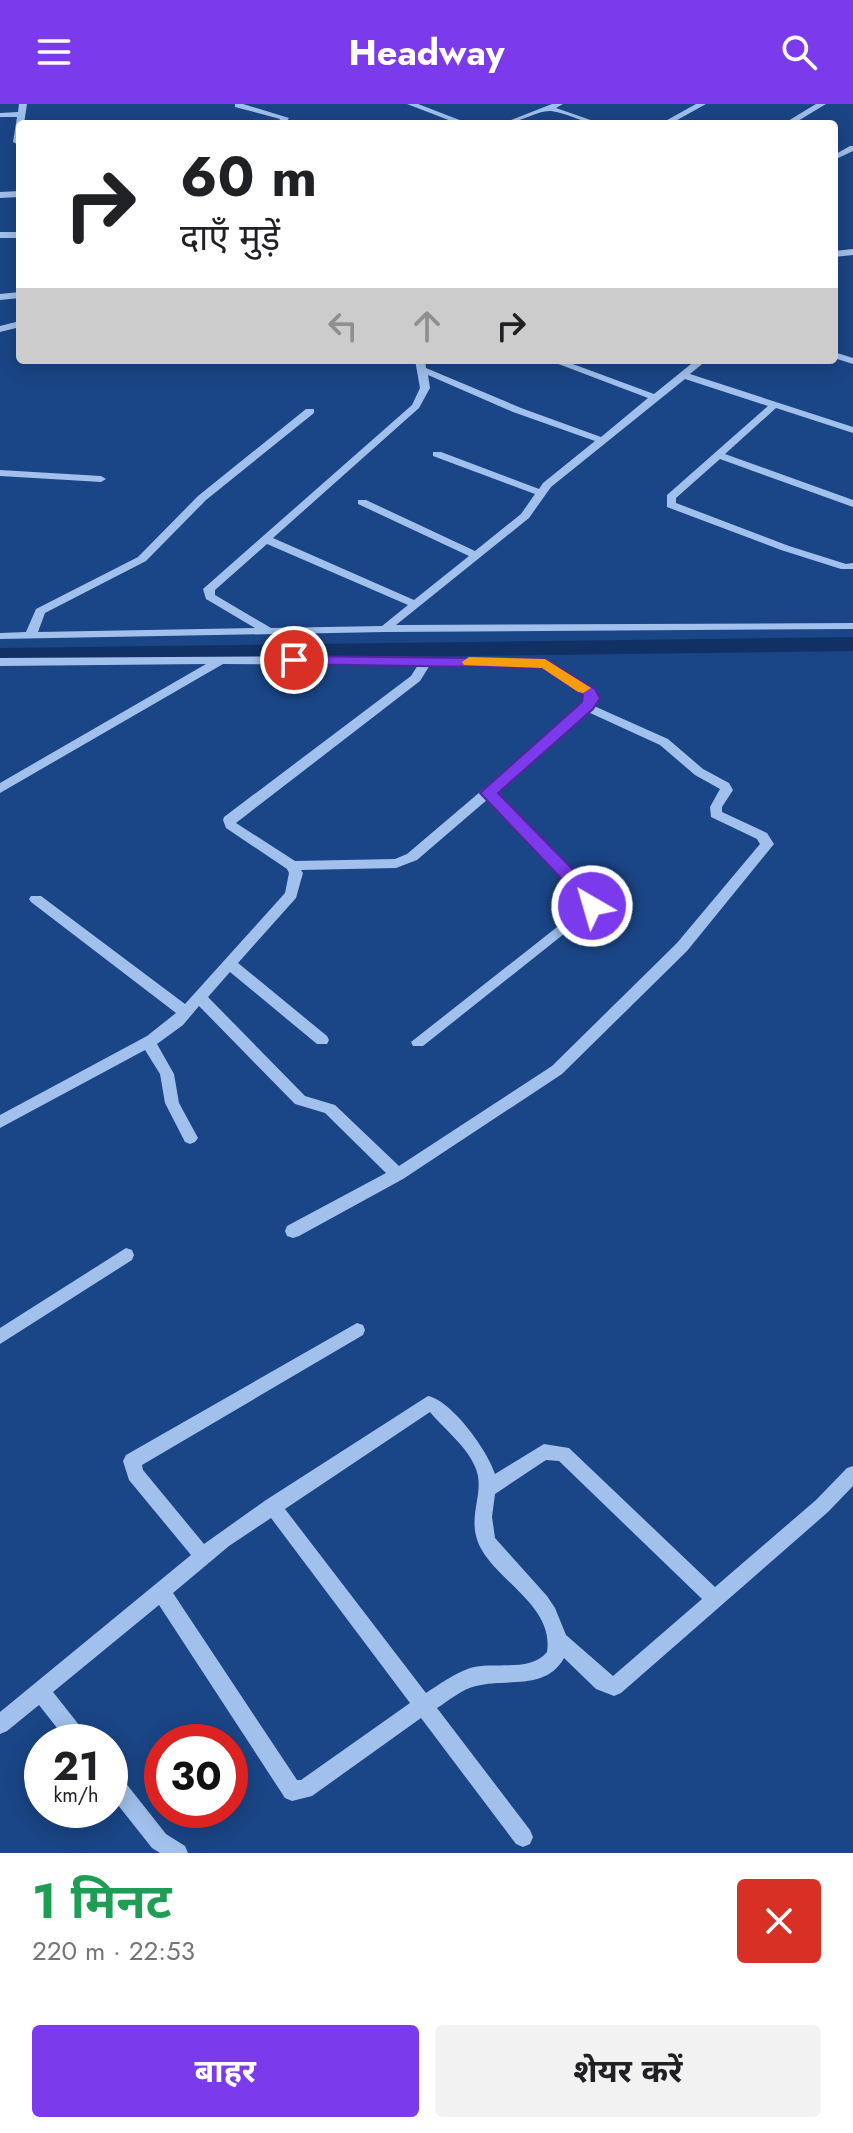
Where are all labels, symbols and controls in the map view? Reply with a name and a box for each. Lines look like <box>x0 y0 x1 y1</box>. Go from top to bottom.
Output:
text: Headway <box>349 26 504 78</box>
icon: menu <box>32 30 76 74</box>
icon: search <box>777 30 821 74</box>
text: 60 m <box>180 136 317 217</box>
icon: right <box>48 152 152 256</box>
text: दाएँ मुड़ें <box>180 211 280 263</box>
icon: left <box>321 304 365 348</box>
icon: ahead <box>405 304 449 348</box>
icon: right <box>489 304 533 348</box>
pin <box>260 626 328 694</box>
icon: arrive <box>272 638 316 682</box>
position arrow <box>550 864 634 948</box>
speed limit sign: 30 <box>144 1724 248 1828</box>
text: 21 <box>53 1737 99 1795</box>
text: km/h <box>53 1781 99 1810</box>
text: 1 मिनट <box>32 1867 172 1936</box>
button: close <box>737 1879 821 1963</box>
text: 220 m · 22:53 <box>32 1932 195 1970</box>
button: बाहर <box>32 2025 419 2117</box>
button: शेयर करें <box>435 2025 821 2117</box>

